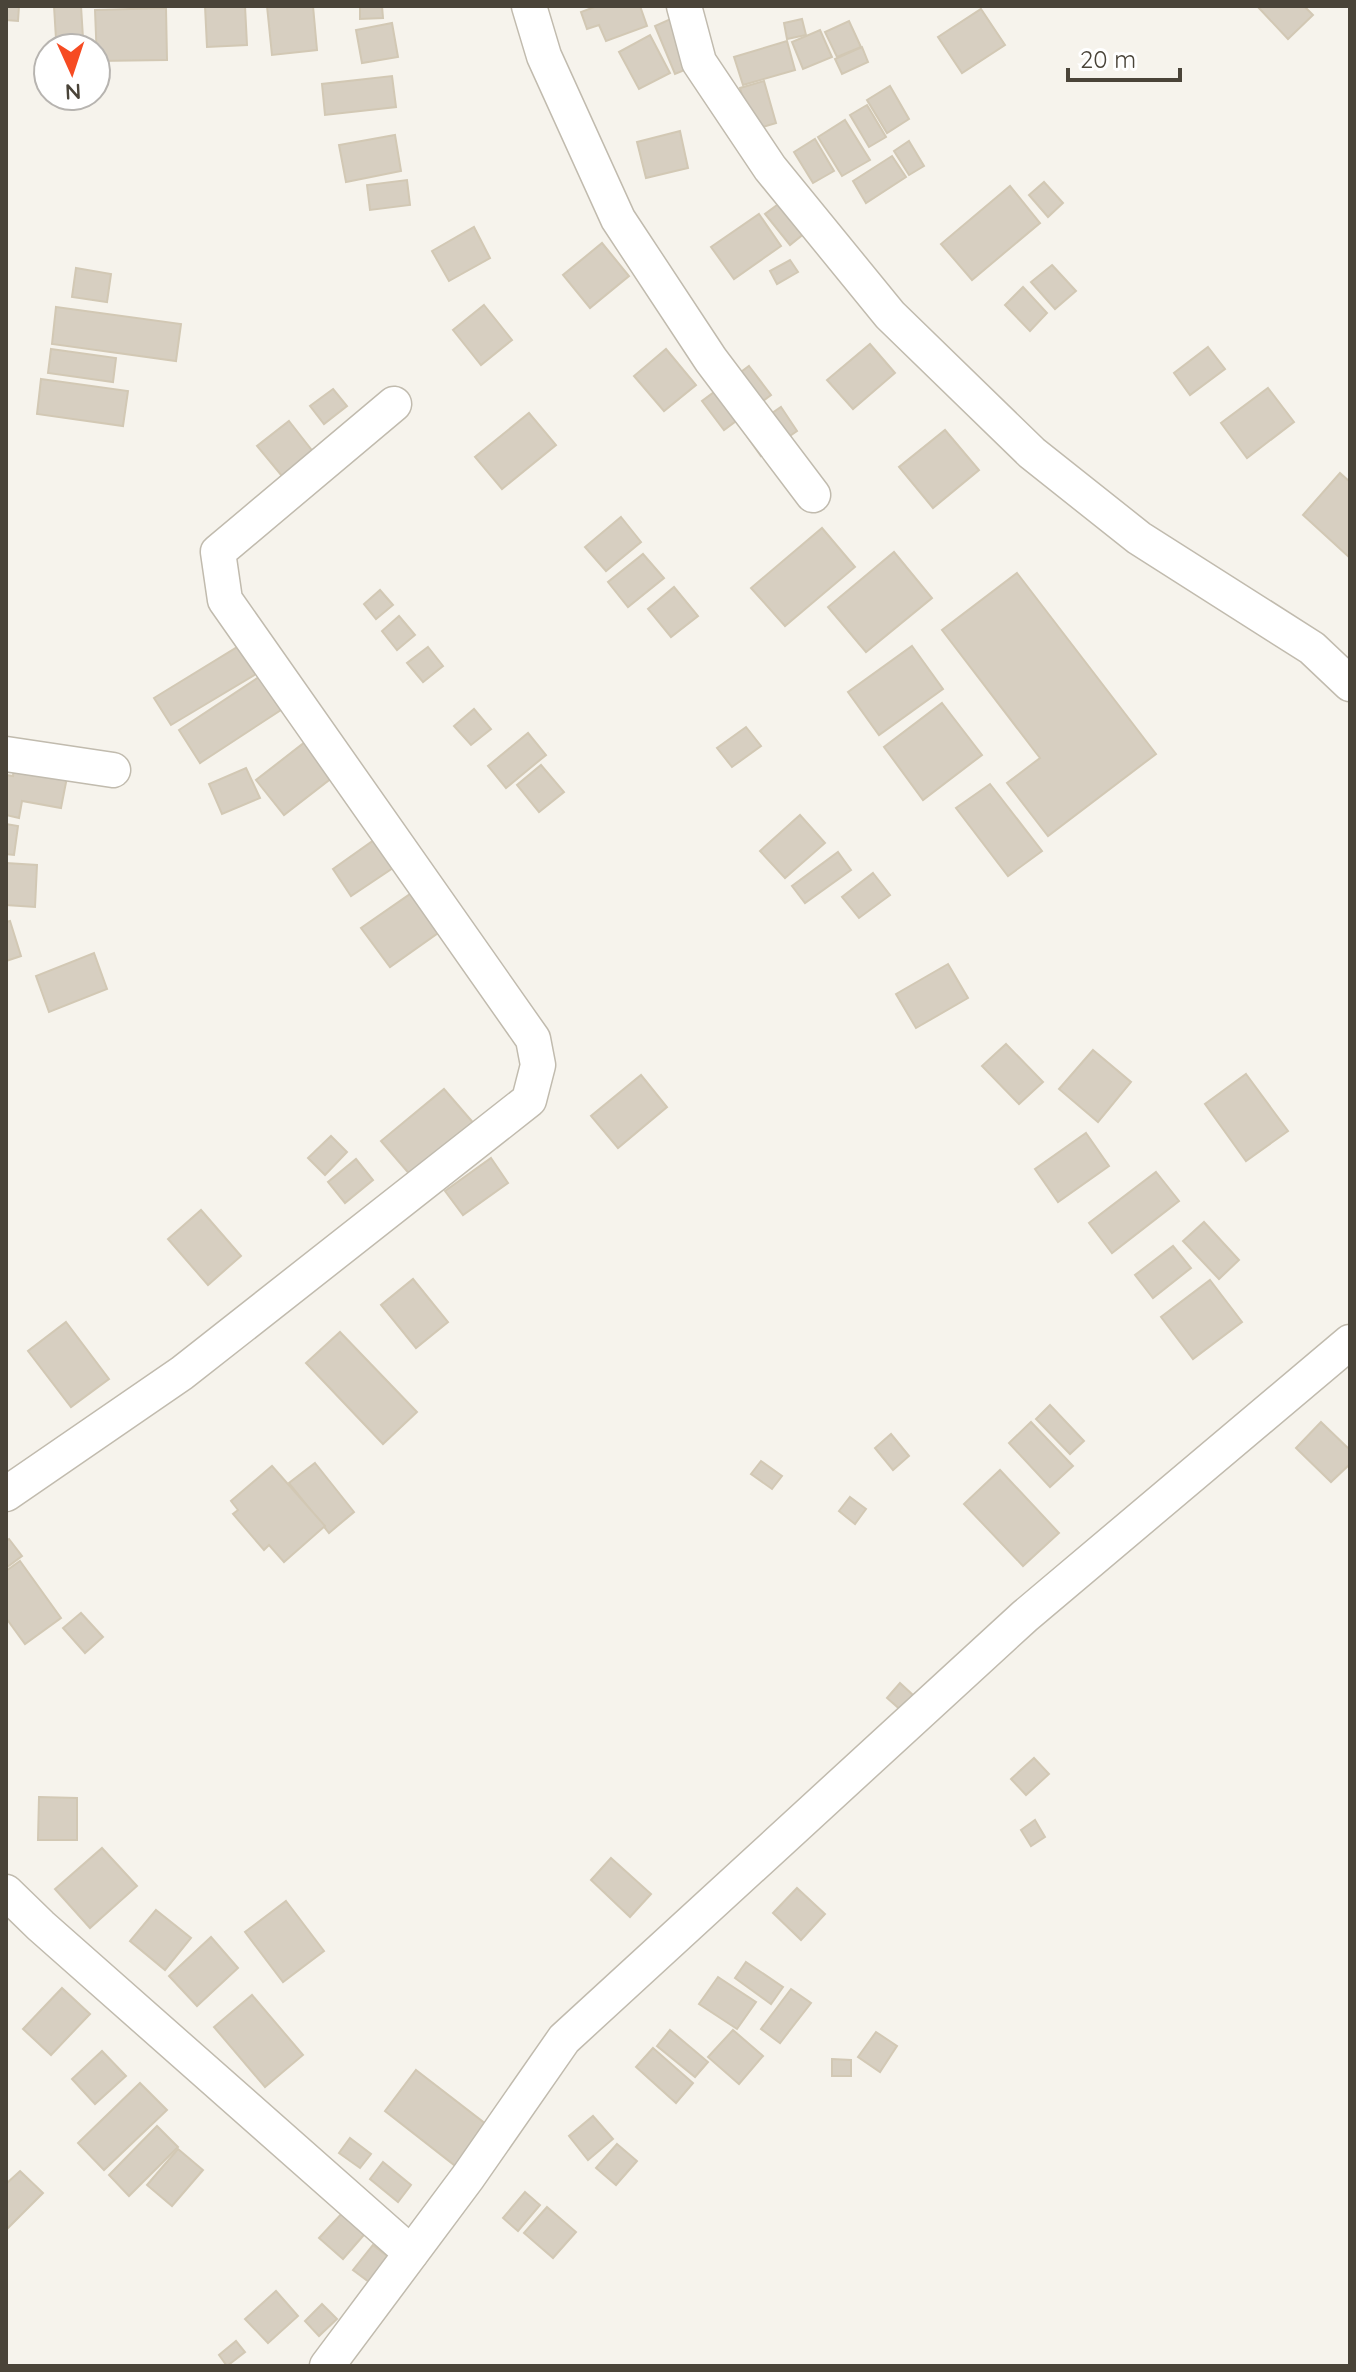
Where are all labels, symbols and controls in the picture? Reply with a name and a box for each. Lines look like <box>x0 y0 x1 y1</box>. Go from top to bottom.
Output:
north arrow <box>32 32 112 112</box>
scale bar <box>1068 32 1180 82</box>
text: 20 m <box>1080 44 1136 74</box>
text: N <box>64 78 82 106</box>

